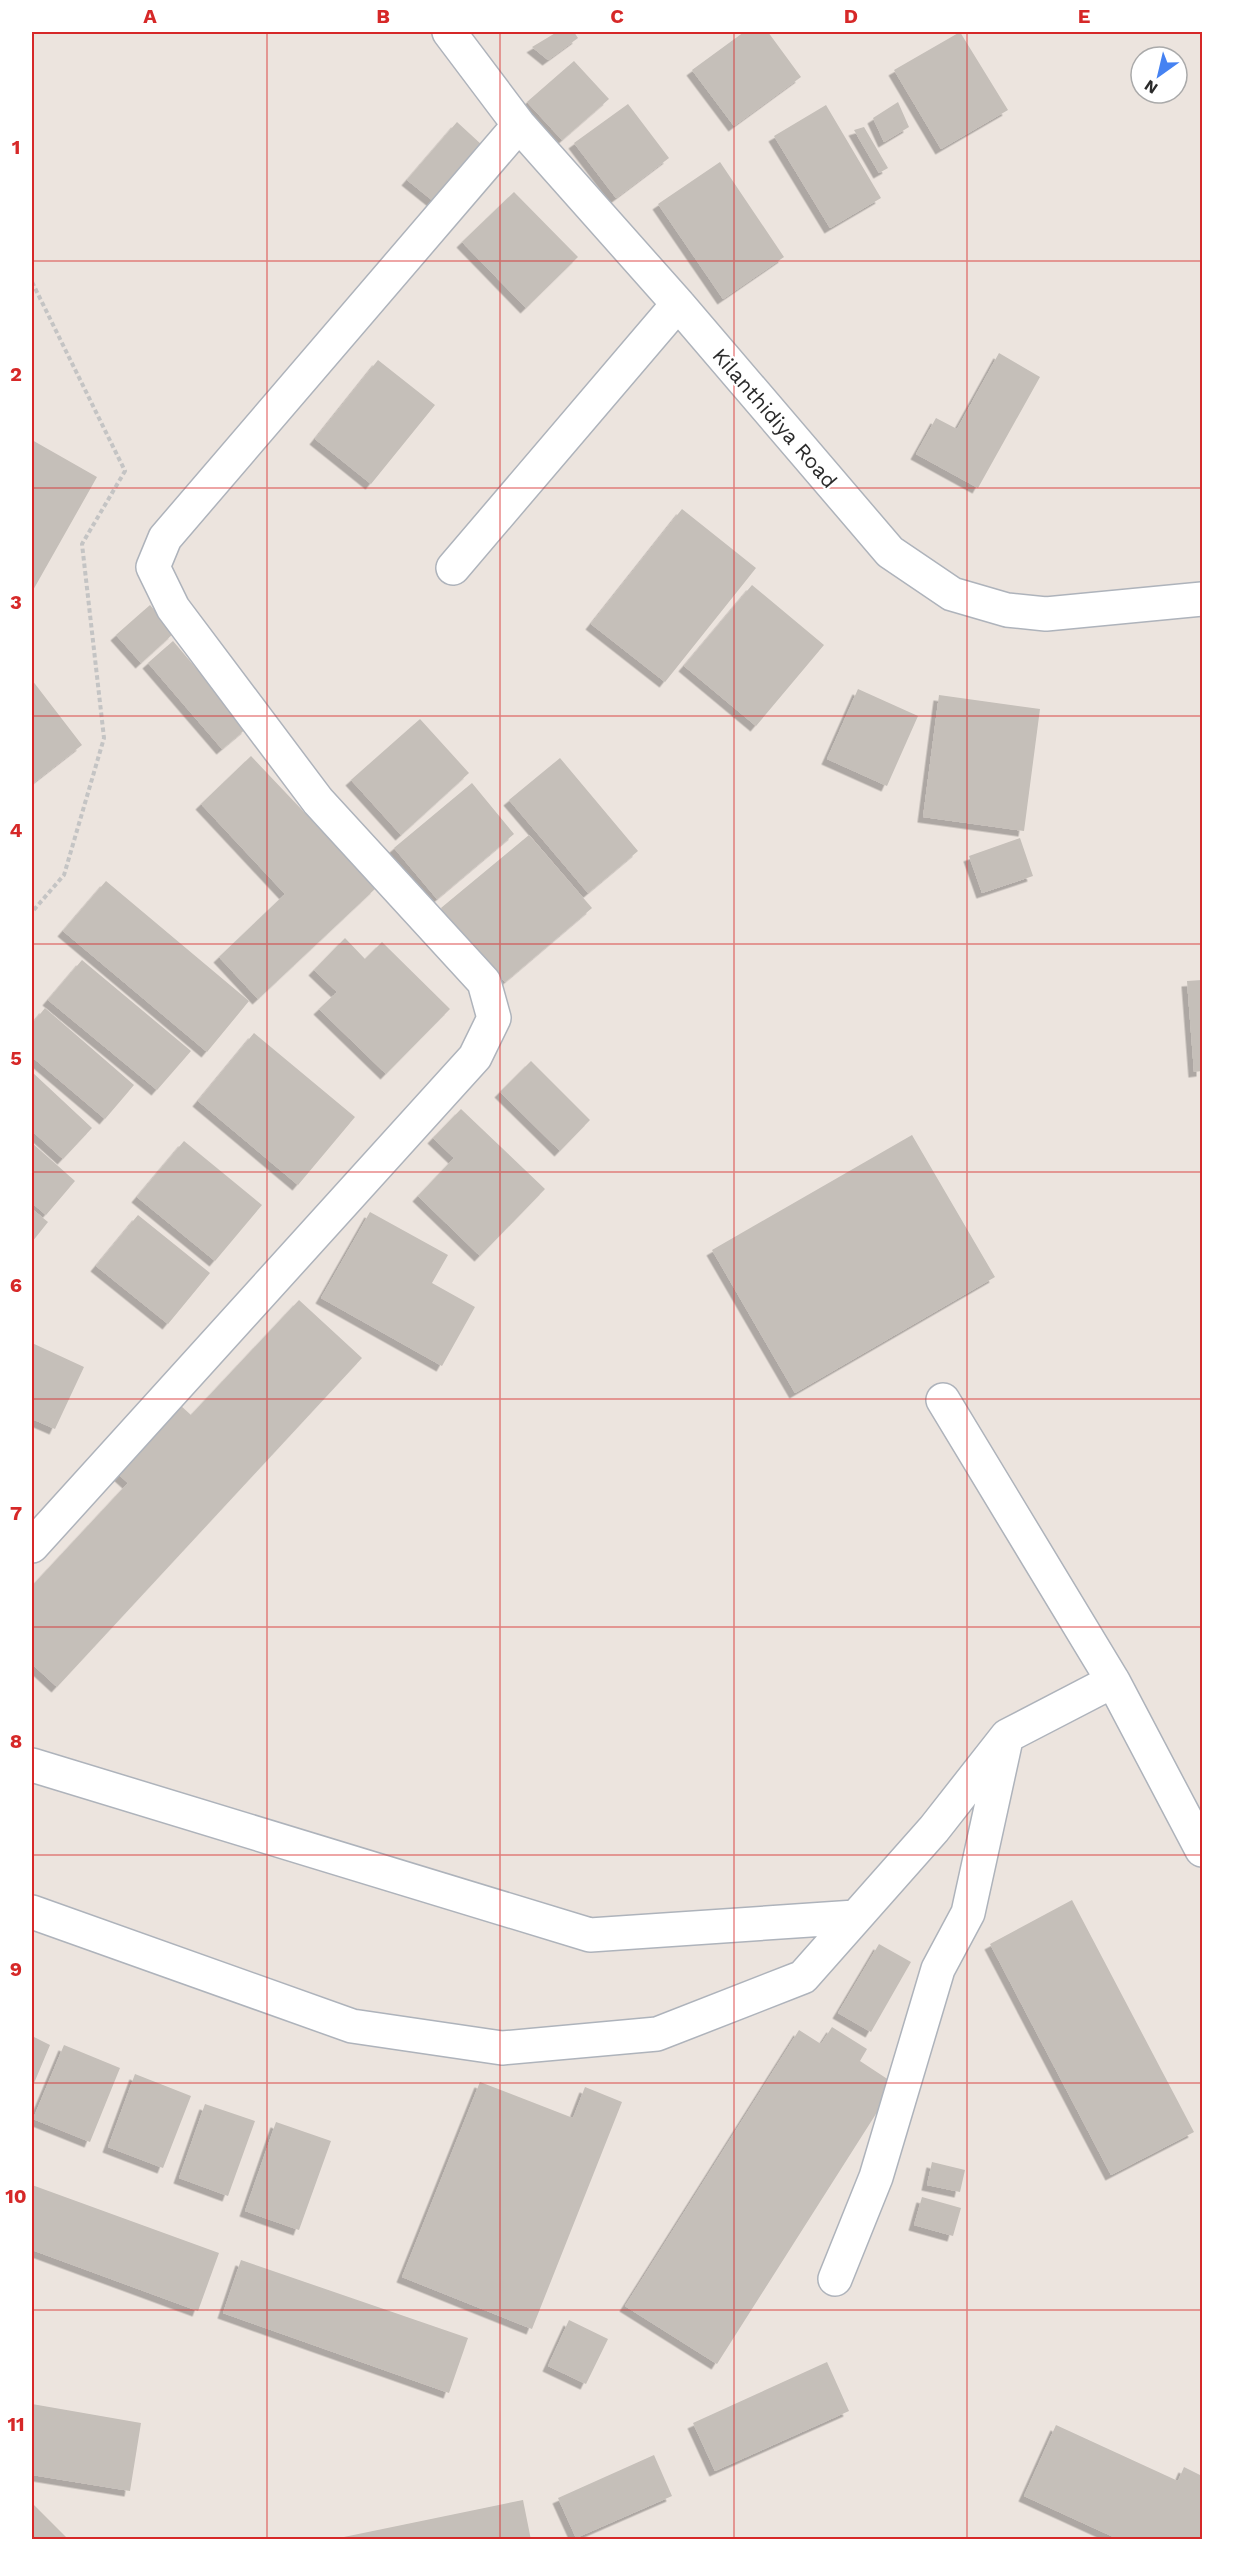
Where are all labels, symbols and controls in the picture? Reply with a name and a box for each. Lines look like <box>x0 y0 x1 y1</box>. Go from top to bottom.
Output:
text: A <box>143 4 157 28</box>
text: B <box>376 4 390 28</box>
text: C <box>610 4 624 28</box>
text: D <box>844 4 858 28</box>
text: E <box>1078 4 1090 28</box>
north arrow <box>1129 45 1189 105</box>
text: N <box>1141 76 1161 98</box>
text: 1 <box>12 135 20 159</box>
street label: Kilanthidiya Road <box>707 343 843 493</box>
text: 2 <box>10 362 22 386</box>
text: 3 <box>10 590 22 614</box>
text: 4 <box>10 818 23 842</box>
text: 5 <box>10 1046 22 1070</box>
text: 6 <box>10 1273 22 1297</box>
text: 7 <box>10 1501 22 1525</box>
text: 8 <box>10 1729 22 1753</box>
text: 9 <box>10 1957 22 1981</box>
text: 10 <box>5 2184 27 2208</box>
text: 11 <box>7 2412 25 2436</box>

